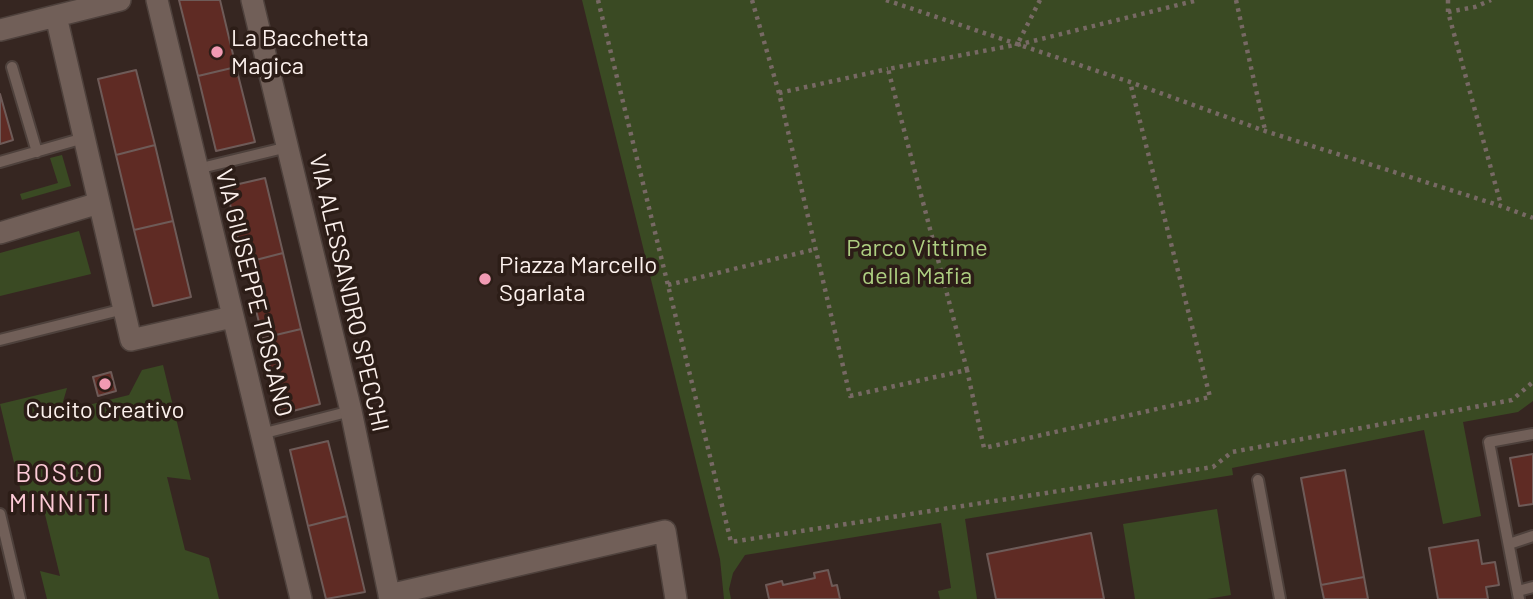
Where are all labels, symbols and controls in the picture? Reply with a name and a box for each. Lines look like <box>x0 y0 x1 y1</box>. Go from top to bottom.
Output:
place label: La Bacchetta Magica <box>231 24 369 80</box>
marker: La Bacchetta Magica <box>209 44 225 60</box>
street label: VIA ALESSANDRO SPECCHI <box>303 151 395 435</box>
street label: VIA GIUSEPPE TOSCANO <box>209 166 299 420</box>
park label: Parco Vittime della Mafia <box>846 234 988 290</box>
place label: Piazza Marcello Sgarlata <box>499 251 657 307</box>
marker: Piazza Marcello Sgarlata <box>477 271 493 287</box>
marker: Cucito Creativo <box>97 376 113 392</box>
place label: Cucito Creativo <box>25 396 185 424</box>
district label: BOSCO MINNITI <box>10 457 110 518</box>

